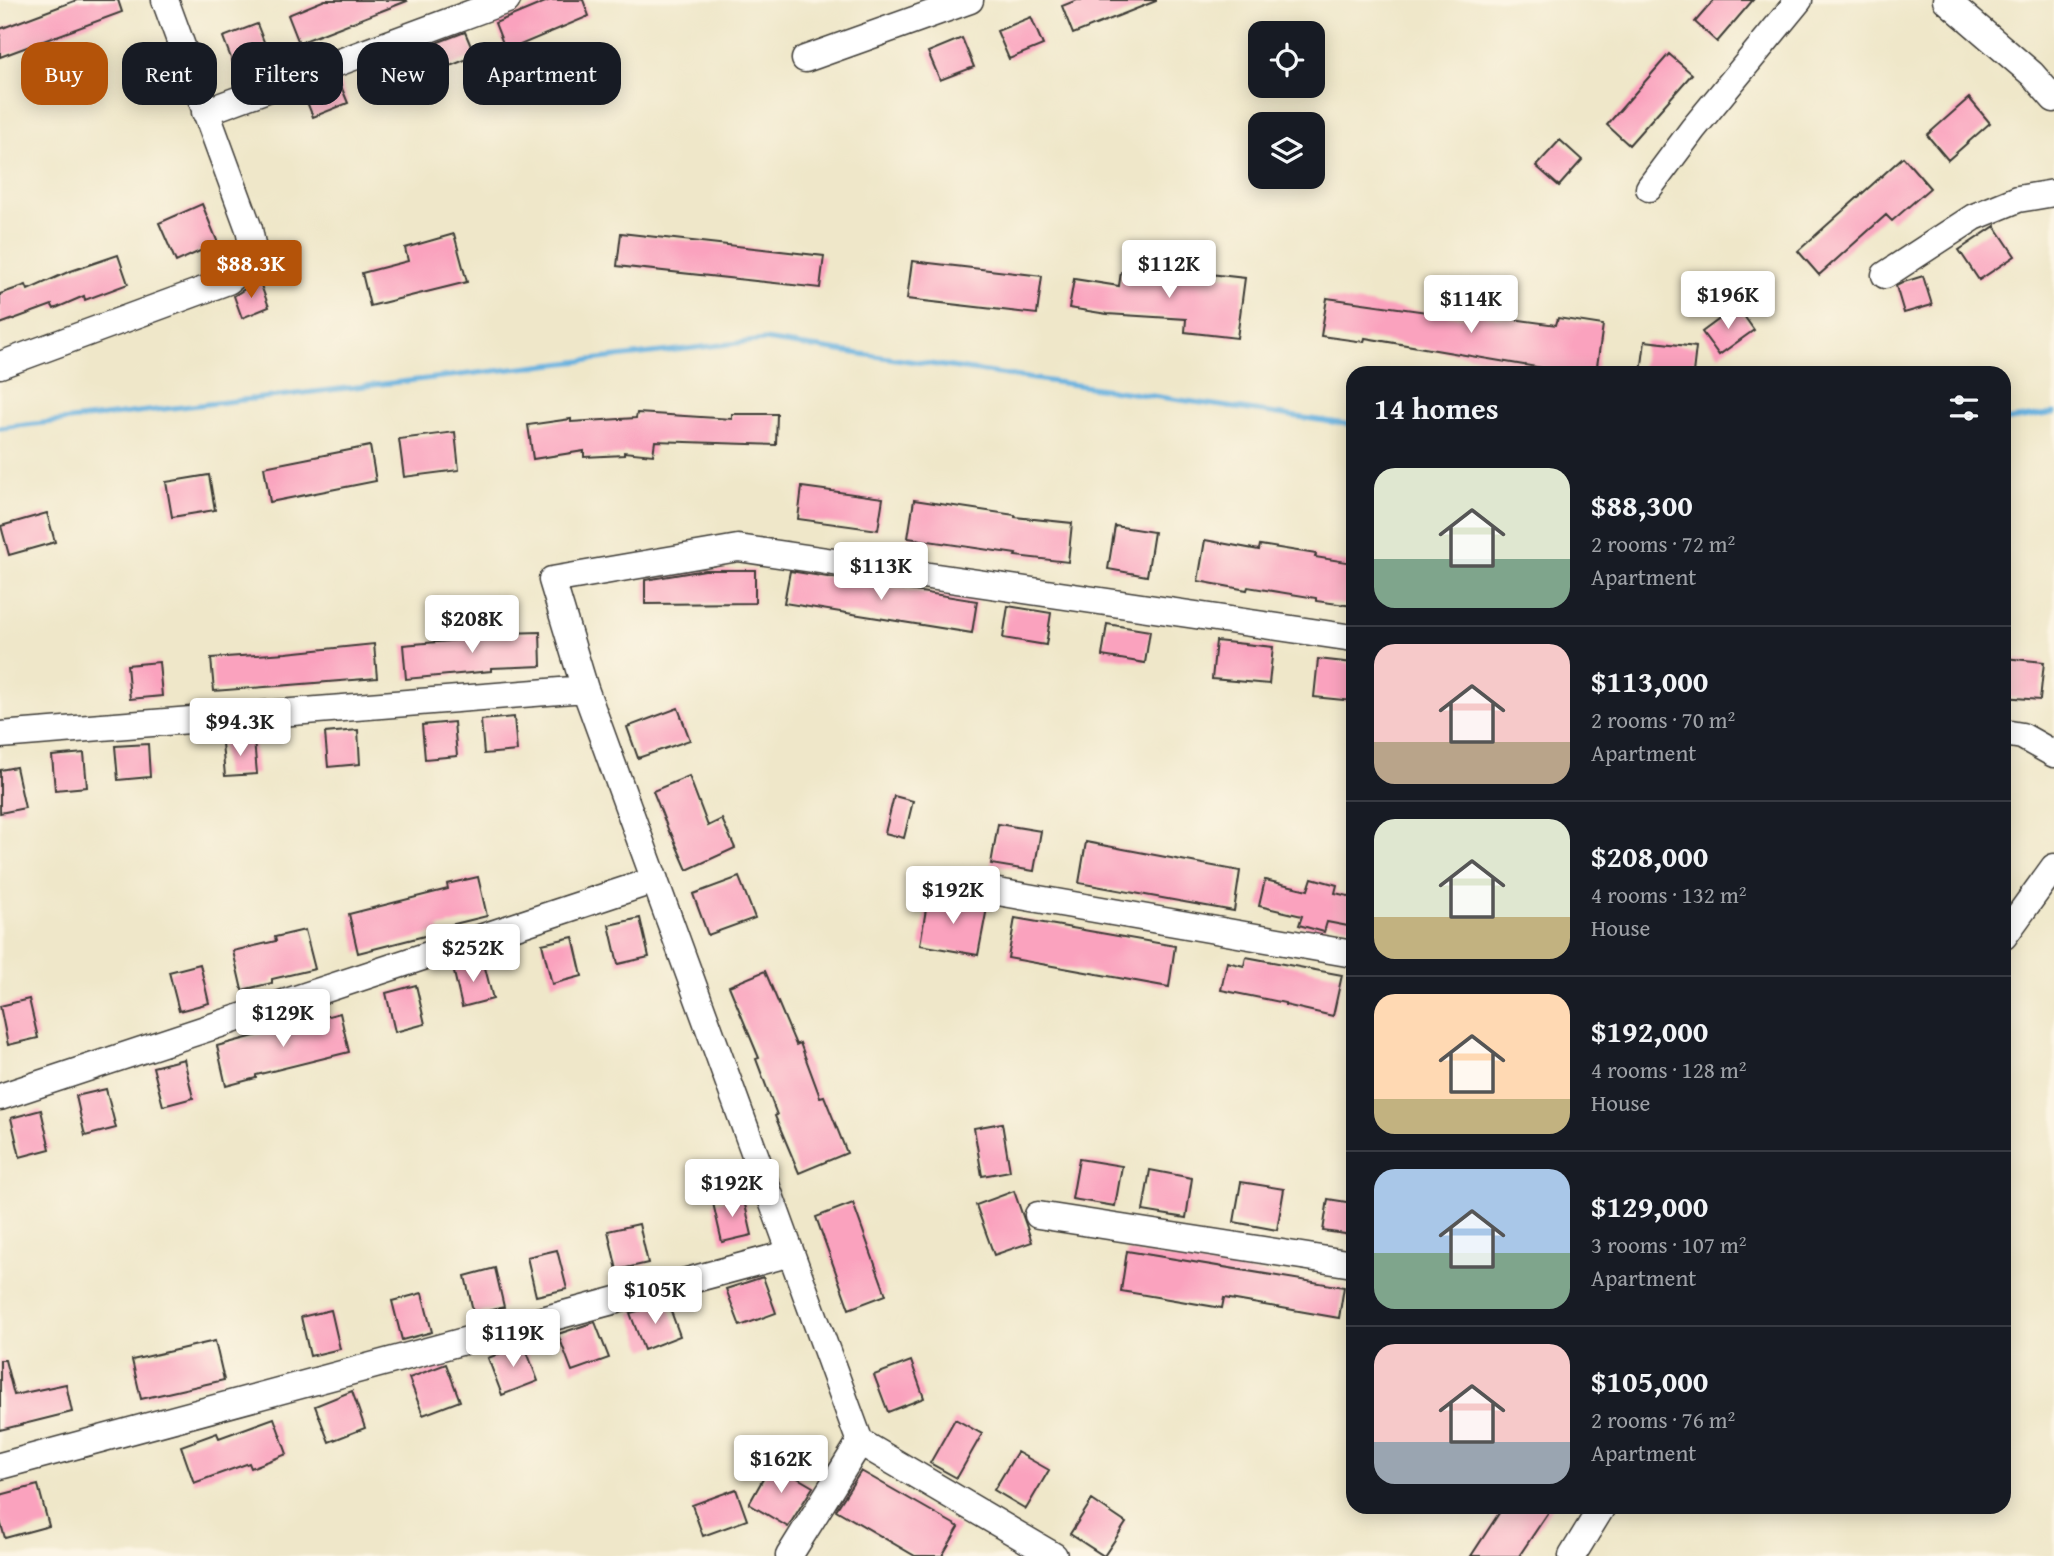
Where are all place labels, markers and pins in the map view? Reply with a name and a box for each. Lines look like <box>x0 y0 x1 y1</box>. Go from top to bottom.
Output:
pin: $88.3K <box>194 240 308 300</box>
pin: $112K <box>1120 240 1218 300</box>
pin: $196K <box>1679 272 1777 331</box>
pin: $114K <box>1422 276 1520 335</box>
pin: $113K <box>832 542 930 602</box>
pin: $208K <box>423 596 521 655</box>
pin: $94.3K <box>183 698 297 758</box>
pin: $192K <box>904 866 1002 926</box>
pin: $252K <box>424 925 522 984</box>
pin: $129K <box>234 990 332 1049</box>
pin: $192K <box>683 1160 781 1219</box>
pin: $105K <box>606 1266 704 1326</box>
pin: $119K <box>464 1310 562 1369</box>
pin: $162K <box>732 1436 830 1495</box>

